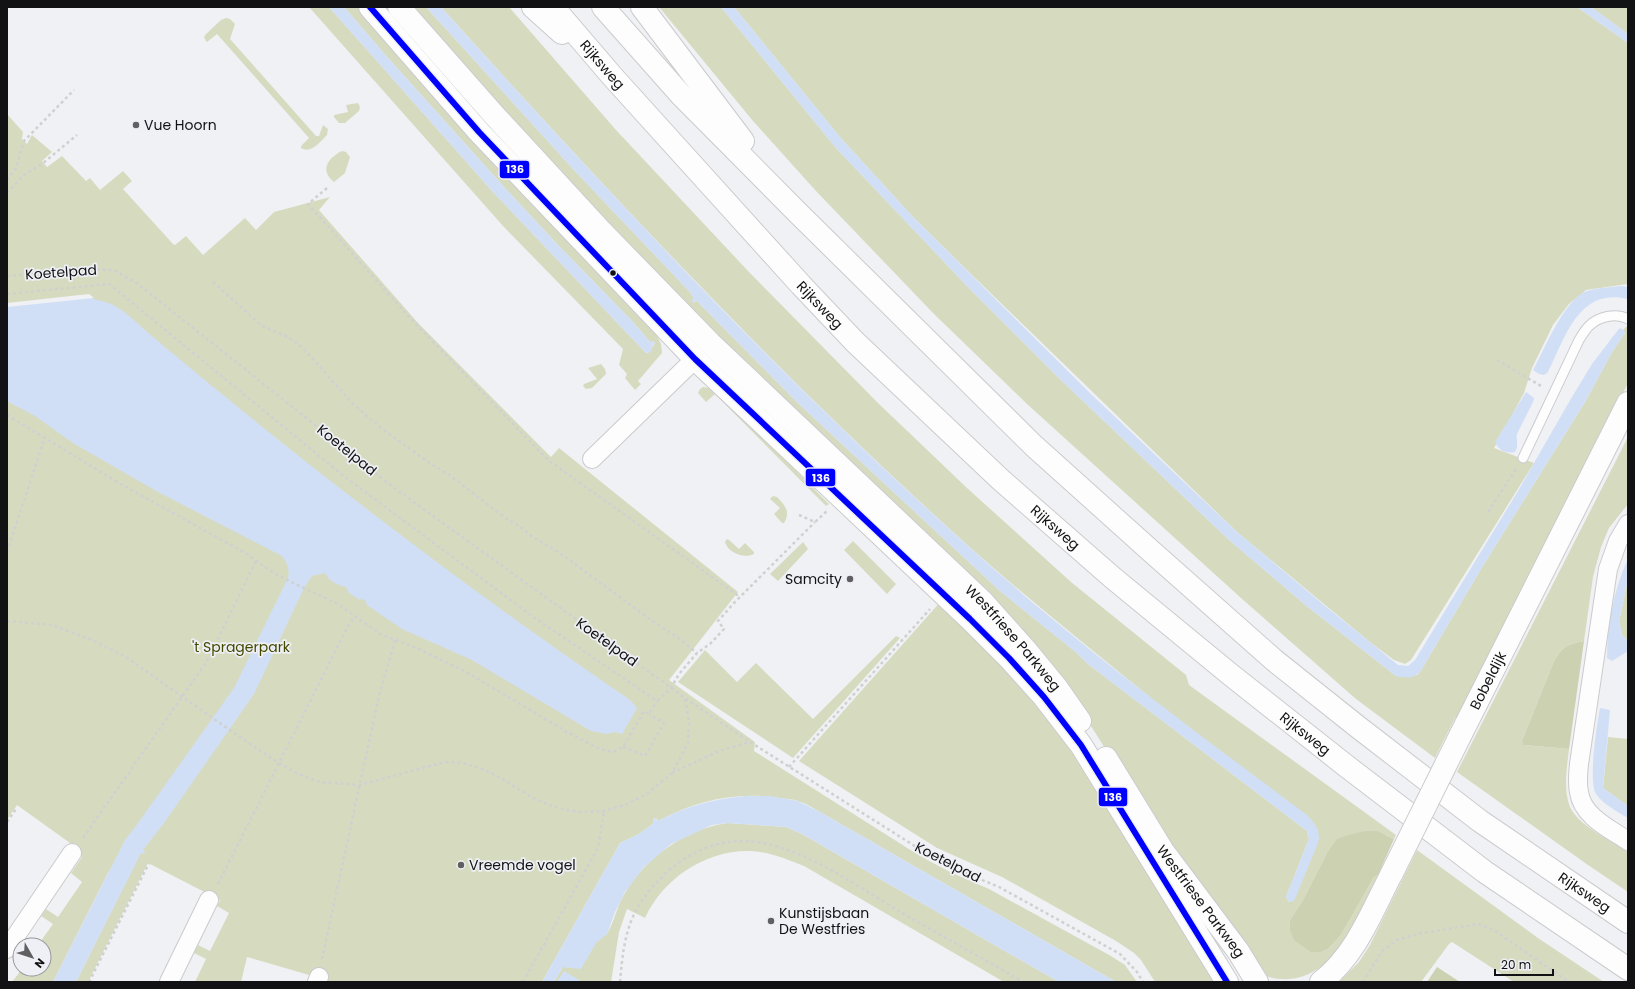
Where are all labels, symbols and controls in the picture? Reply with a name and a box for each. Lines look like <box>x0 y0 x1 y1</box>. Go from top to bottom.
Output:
street label: Rijksweg <box>575 36 629 94</box>
place label: Vue Hoorn <box>144 115 217 135</box>
marker: Vue Hoorn <box>131 120 141 130</box>
line badge: 136 <box>499 160 530 179</box>
text: 136 <box>506 161 524 177</box>
street label: Koetelpad <box>25 260 97 284</box>
unlabelled marker <box>608 268 618 278</box>
street label: Rijksweg <box>792 276 848 333</box>
street label: Koetelpad <box>313 420 381 480</box>
line badge: 136 <box>805 468 836 487</box>
text: 136 <box>812 470 830 486</box>
street label: Rijksweg <box>1026 500 1084 555</box>
place label: Samcity <box>785 569 842 589</box>
marker: Samcity <box>845 574 855 584</box>
street label: Westfriese Parkweg <box>961 580 1066 695</box>
street label: Koetelpad <box>572 613 642 671</box>
park label: 't Spragerpark <box>192 637 291 657</box>
street label: Bobeldijk <box>1465 647 1511 713</box>
street label: Rijksweg <box>1276 707 1335 760</box>
line badge: 136 <box>1098 787 1128 807</box>
text: 136 <box>1104 789 1122 805</box>
street label: Koetelpad <box>912 837 984 887</box>
street label: Westfriese Parkweg <box>1152 841 1250 961</box>
place label: Vreemde vogel <box>469 855 576 875</box>
marker: Vreemde vogel <box>456 860 466 870</box>
street label: Rijksweg <box>1554 867 1615 917</box>
place label: Kunstijsbaan De Westfries <box>779 903 869 939</box>
marker: Kunstijsbaan De Westfries <box>766 916 776 926</box>
north arrow <box>12 937 52 977</box>
scale bar <box>1495 951 1553 977</box>
text: N <box>31 955 49 972</box>
text: 20 m <box>1501 956 1531 973</box>

